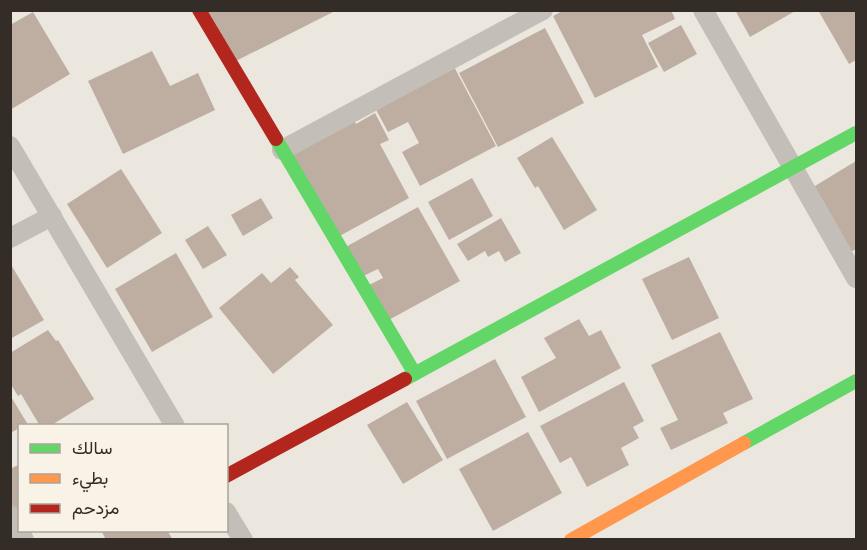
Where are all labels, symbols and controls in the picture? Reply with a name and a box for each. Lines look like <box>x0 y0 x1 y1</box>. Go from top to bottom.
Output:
legend <box>18 424 228 532</box>
text: سالك <box>72 435 112 459</box>
text: بطيء <box>72 465 108 493</box>
text: مزدحم <box>72 495 119 520</box>

